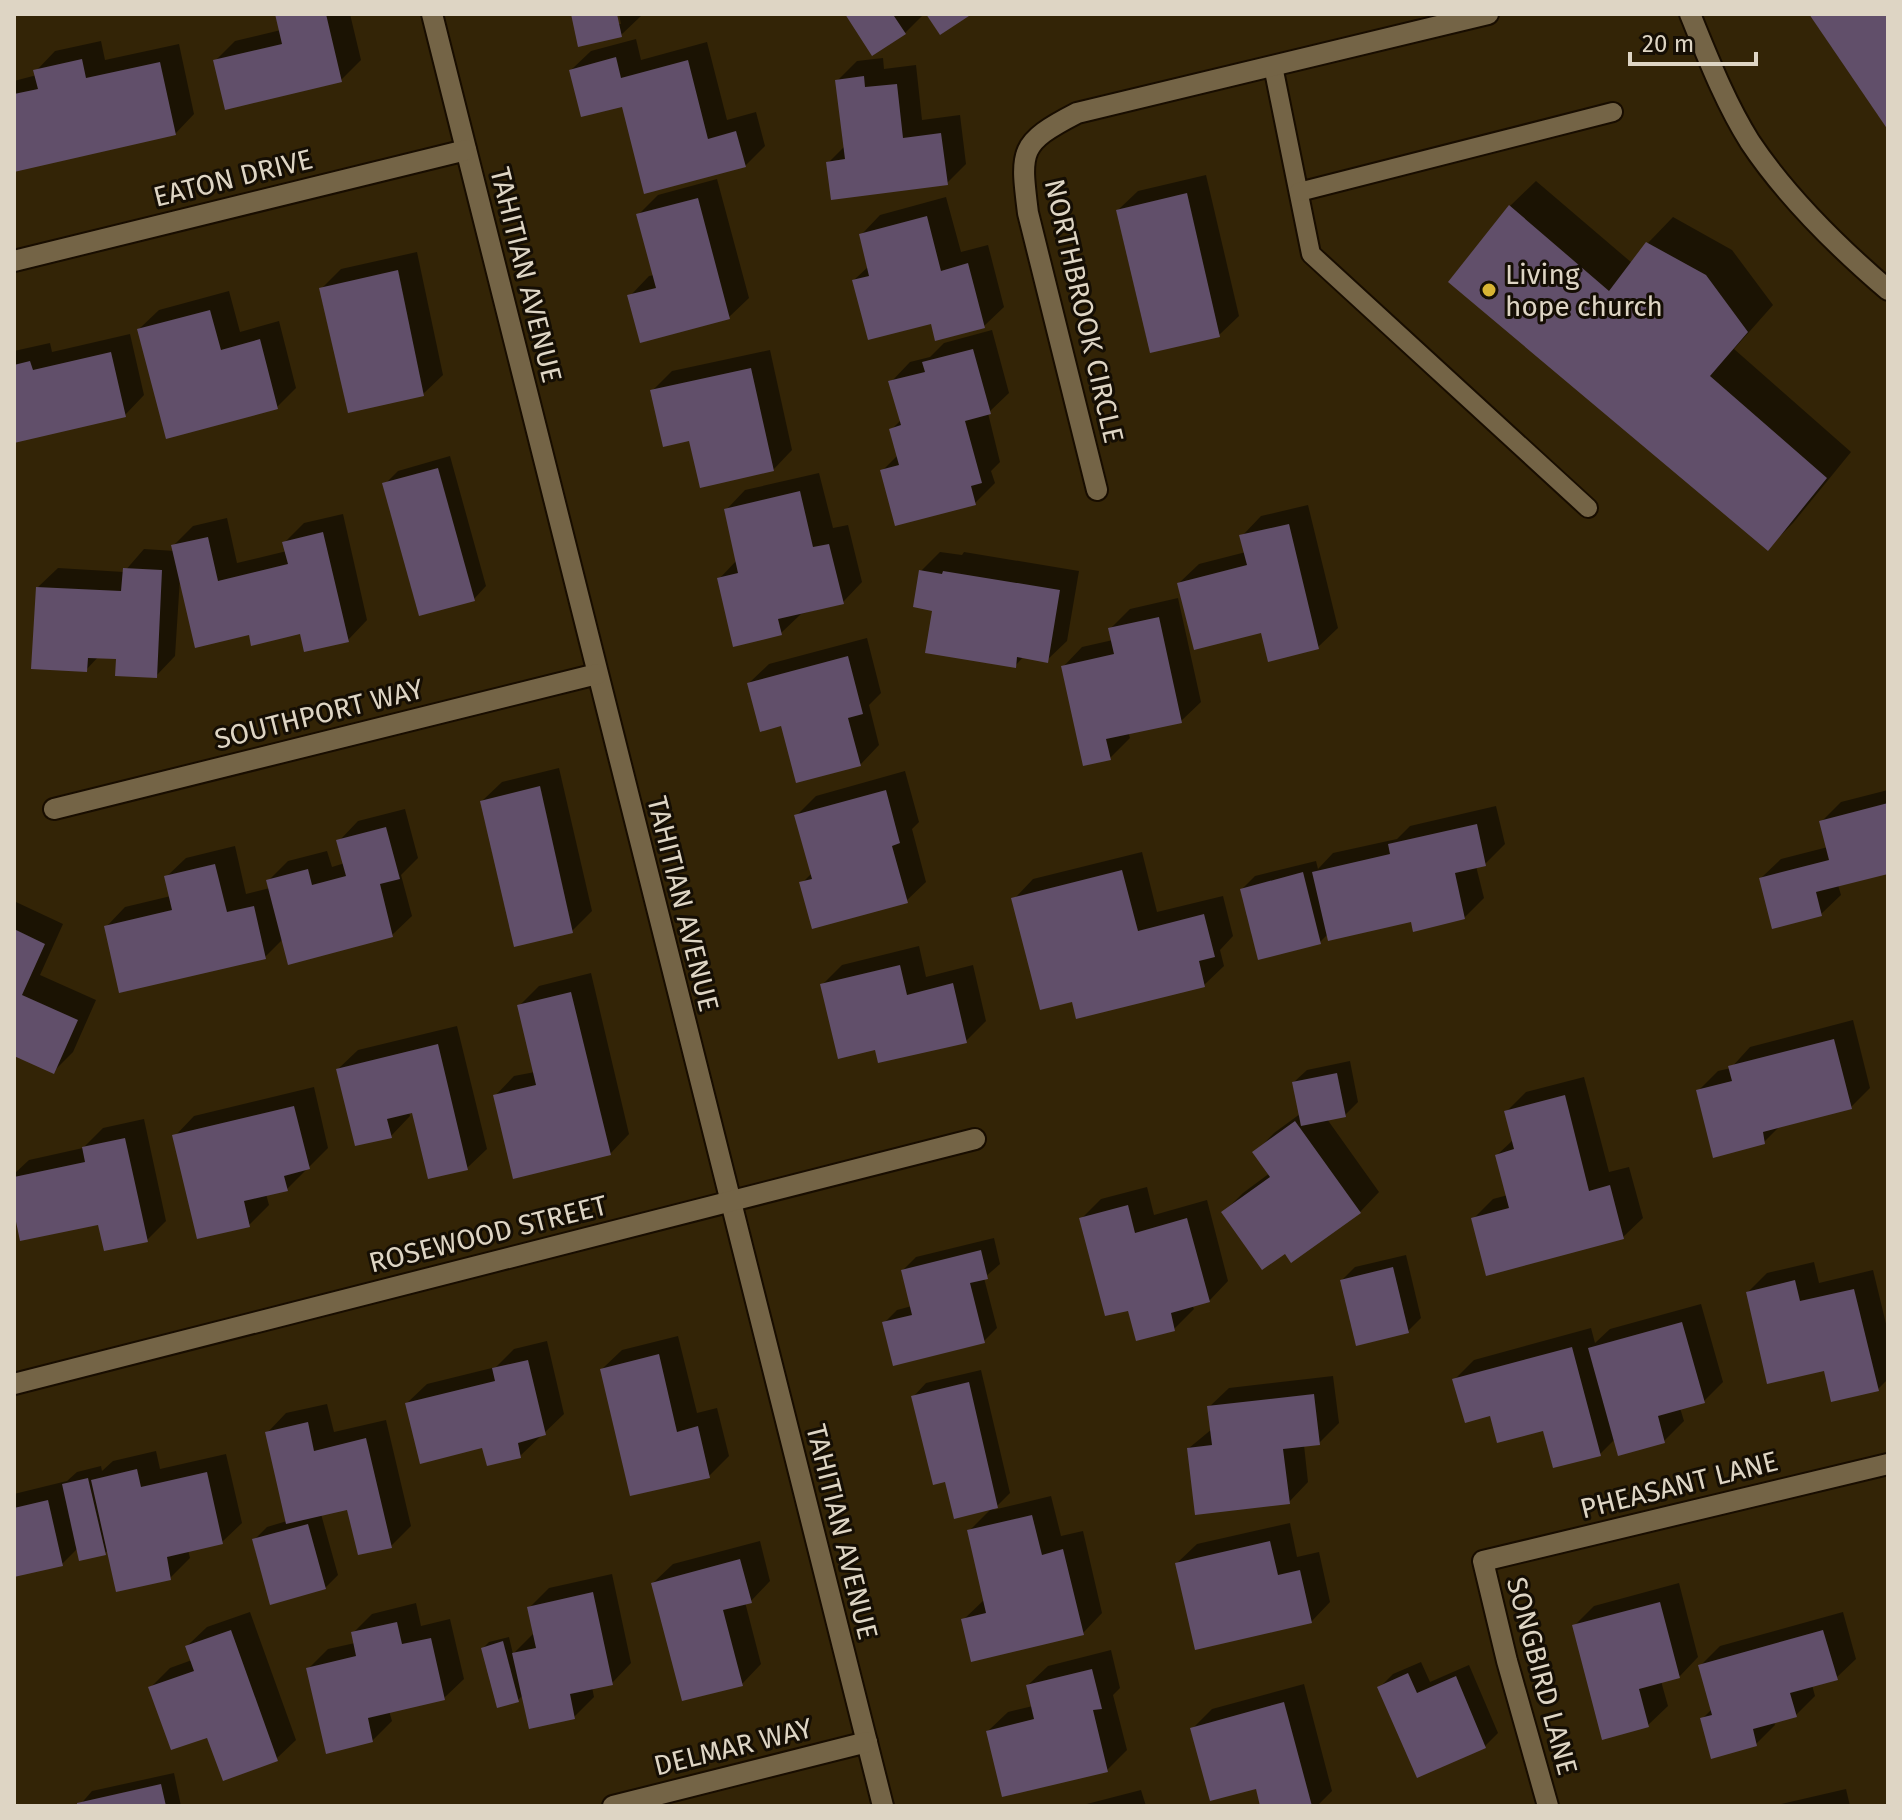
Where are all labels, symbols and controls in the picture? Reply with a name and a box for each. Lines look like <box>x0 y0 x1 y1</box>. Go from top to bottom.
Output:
scale bar <box>1630 16 1756 66</box>
text: 20 m <box>1642 30 1694 58</box>
street label: EATON DRIVE <box>150 142 316 214</box>
street label: TAHITIAN AVENUE <box>483 164 569 386</box>
street label: NORTHBROOK CIRCLE <box>1038 176 1130 446</box>
place label: Living hope church <box>1505 258 1663 323</box>
marker: Living hope church <box>1480 281 1498 299</box>
street label: SOUTHPORT WAY <box>211 672 427 756</box>
street label: TAHITIAN AVENUE <box>640 793 726 1015</box>
street label: ROSEWOOD STREET <box>366 1188 611 1280</box>
street label: TAHITIAN AVENUE <box>799 1421 885 1643</box>
street label: PHEASANT LANE <box>1577 1444 1781 1526</box>
street label: SONGBIRD LANE <box>1500 1574 1584 1778</box>
street label: DELMAR WAY <box>650 1711 816 1783</box>

